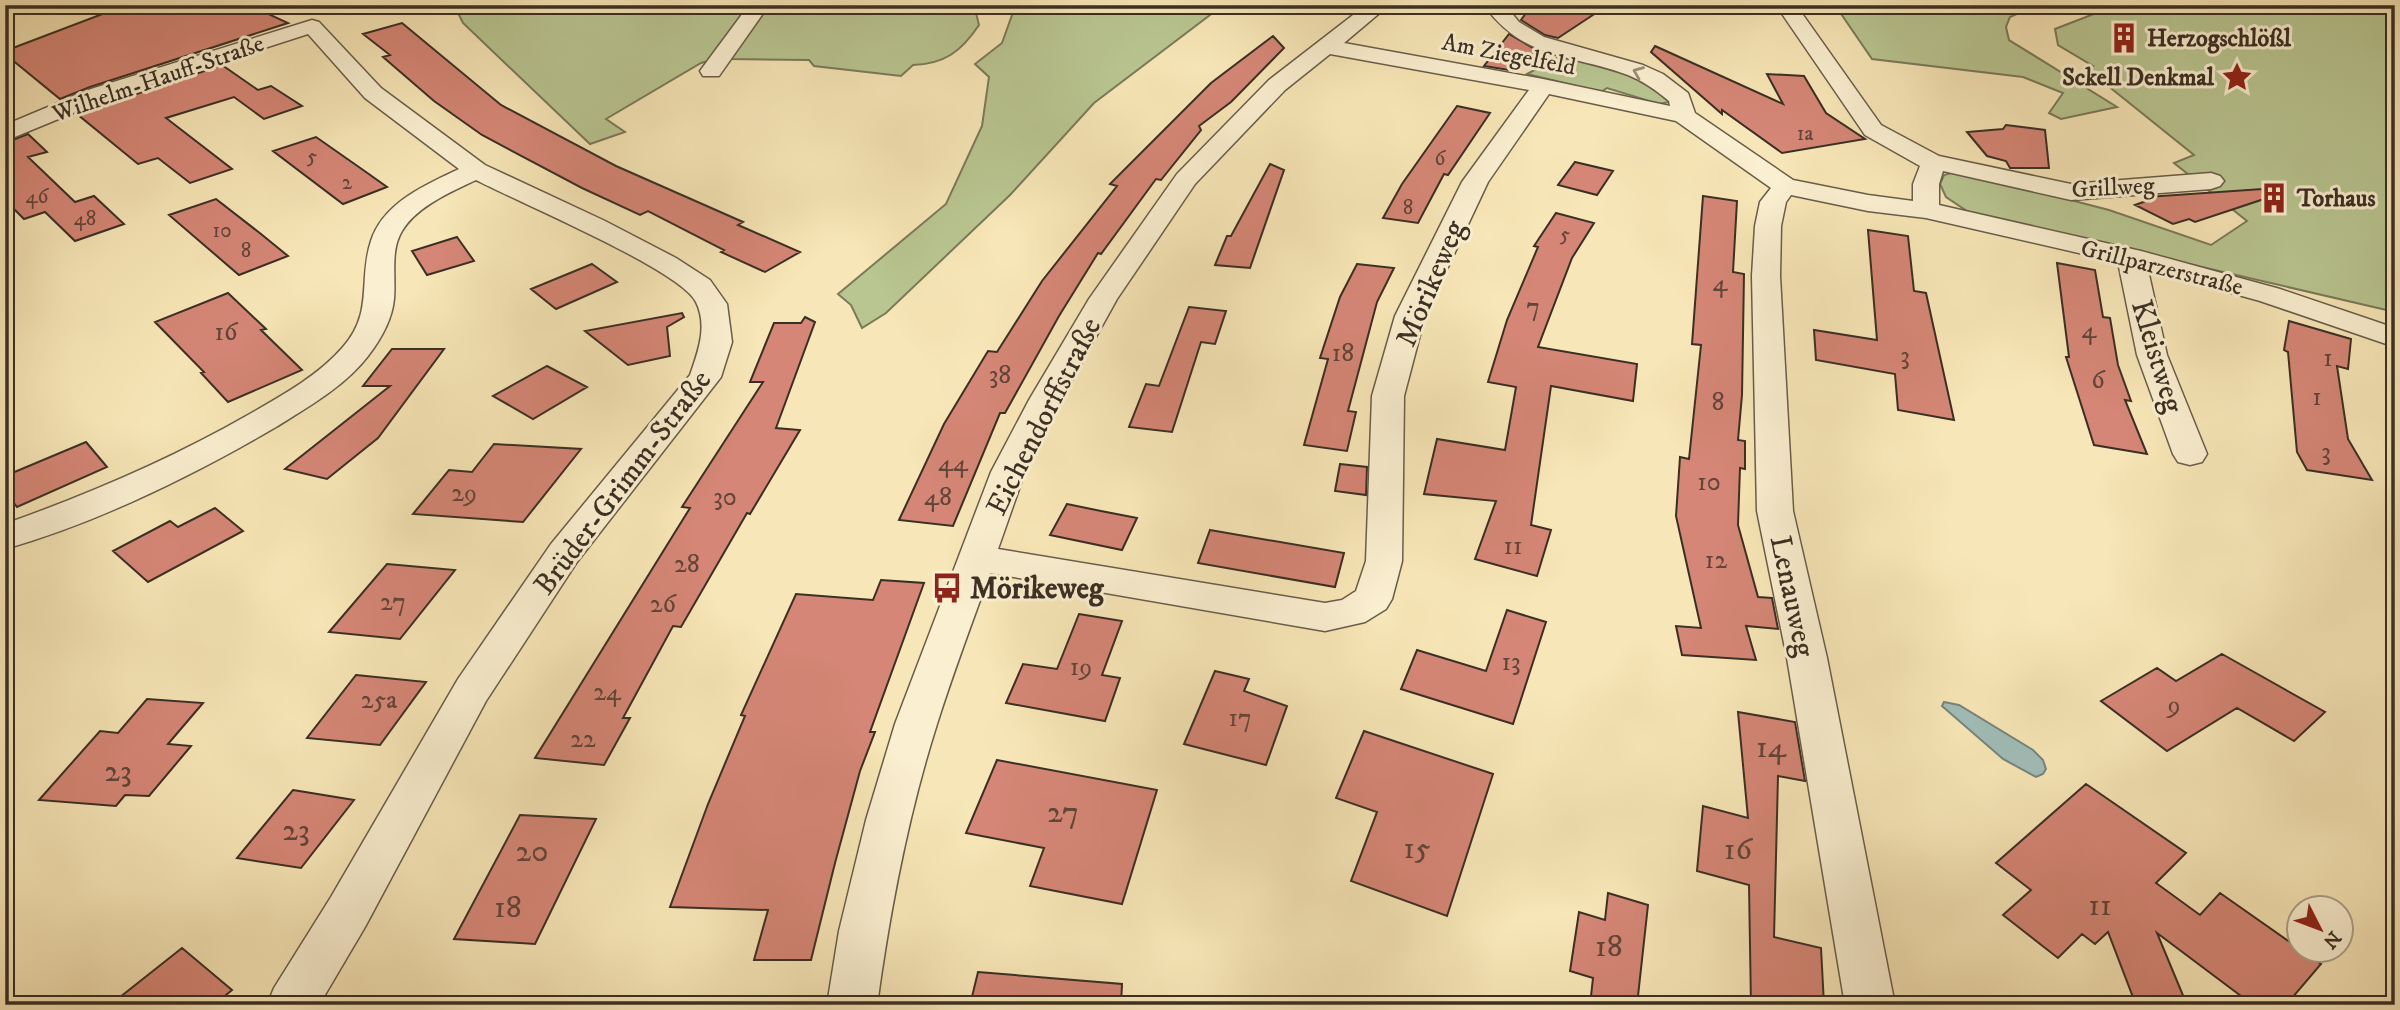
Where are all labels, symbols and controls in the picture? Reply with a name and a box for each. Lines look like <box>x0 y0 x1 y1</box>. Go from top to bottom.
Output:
building icon: Herzogschlößl <box>2107 21 2141 55</box>
place label: Herzogschlößl <box>2147 24 2292 54</box>
street label: Am Ziegelfeld <box>1439 27 1578 83</box>
street label: Wilhelm-Hauff-Straße <box>48 29 268 130</box>
place icon: Sckell Denkmal <box>2220 60 2254 94</box>
place label: Sckell Denkmal <box>2062 63 2215 93</box>
one-way arrow <box>1633 66 1645 80</box>
house number: 1a <box>1797 121 1813 147</box>
house number: 5 <box>307 144 317 170</box>
house number: 6 <box>1435 146 1447 172</box>
house number: 2 <box>342 170 353 196</box>
street label: Grillweg <box>2071 171 2156 205</box>
building icon: Torhaus <box>2257 181 2291 215</box>
house number: 46 <box>25 184 50 210</box>
place label: Torhaus <box>2296 184 2375 214</box>
house number: 8 <box>1403 195 1413 221</box>
house number: 48 <box>74 206 96 232</box>
street label: Mörikeweg <box>1388 215 1475 352</box>
house number: 10 <box>213 218 231 244</box>
house number: 5 <box>1560 222 1570 248</box>
street label: Grillparzerstraße <box>2078 233 2246 303</box>
house number: 8 <box>241 238 251 264</box>
house number: 4 <box>1713 267 1729 300</box>
house number: 7 <box>1526 291 1540 324</box>
street label: Kleistweg <box>2122 296 2191 418</box>
street label: Eichendorffstraße <box>979 312 1110 522</box>
house number: 4 <box>2082 314 2098 347</box>
house number: 16 <box>215 316 239 349</box>
house number: 18 <box>1332 337 1354 370</box>
house number: 3 <box>1900 340 1910 373</box>
house number: 1 <box>2323 342 2333 375</box>
house number: 38 <box>989 359 1011 392</box>
street label: Brüder-Grimm-Straße <box>527 363 720 603</box>
house number: 6 <box>2091 364 2106 397</box>
house number: 1 <box>2312 381 2322 414</box>
house number: 8 <box>1711 386 1725 419</box>
house number: 3 <box>2321 436 2331 469</box>
house number: 44 <box>938 447 969 480</box>
house number: 10 <box>1697 466 1721 499</box>
house number: 29 <box>451 477 477 510</box>
house number: 30 <box>713 481 737 514</box>
house number: 48 <box>924 481 952 514</box>
house number: 11 <box>1503 530 1523 563</box>
street label: Lenauweg <box>1761 532 1823 661</box>
house number: 12 <box>1705 544 1727 577</box>
house number: 28 <box>674 548 700 581</box>
bus stop icon: Mörikeweg <box>930 571 964 605</box>
place label: Mörikeweg <box>970 571 1105 608</box>
house number: 27 <box>380 586 406 619</box>
house number: 26 <box>650 588 678 621</box>
house number: 13 <box>1501 646 1521 679</box>
house number: 19 <box>1070 651 1092 684</box>
house number: 24 <box>593 676 622 709</box>
house number: 25a <box>361 684 397 717</box>
house number: 9 <box>2166 689 2180 722</box>
house number: 17 <box>1228 702 1252 735</box>
house number: 22 <box>570 723 596 756</box>
house number: 14 <box>1756 728 1787 768</box>
house number: 23 <box>104 752 132 792</box>
house number: 27 <box>1047 793 1079 833</box>
house number: 23 <box>282 811 310 851</box>
house number: 15 <box>1403 829 1431 869</box>
house number: 16 <box>1724 830 1753 870</box>
house number: 20 <box>516 832 548 872</box>
house number: 11 <box>2088 886 2112 926</box>
house number: 18 <box>494 888 522 928</box>
north arrow <box>2284 894 2354 964</box>
text: N <box>2317 926 2345 953</box>
house number: 18 <box>1595 927 1623 967</box>

